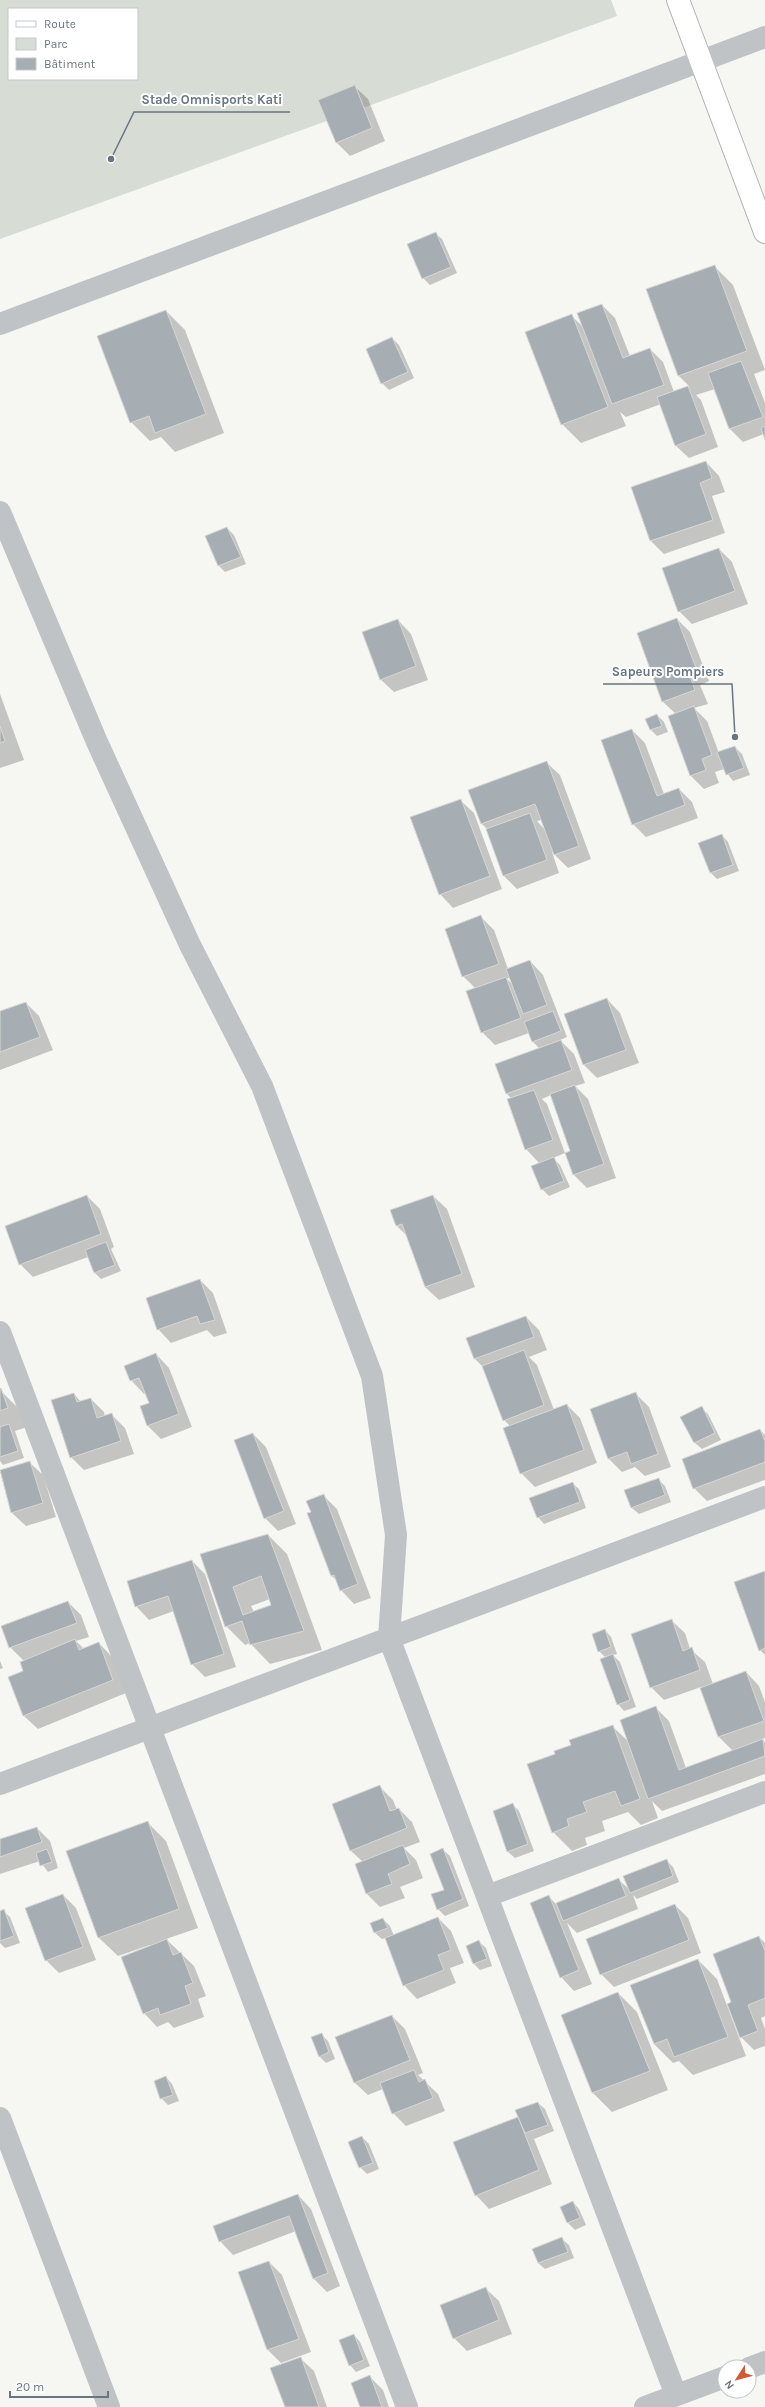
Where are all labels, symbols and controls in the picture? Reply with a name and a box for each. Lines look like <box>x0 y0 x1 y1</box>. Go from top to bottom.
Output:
legend <box>8 8 138 80</box>
text: Route <box>44 17 76 31</box>
text: Parc <box>44 37 68 51</box>
text: Bâtiment <box>44 57 96 71</box>
callout: Stade Omnisports Kati <box>134 87 290 112</box>
text: Stade Omnisports Kati <box>142 92 282 107</box>
callout: Sapeurs Pompiers <box>603 659 732 684</box>
text: Sapeurs Pompiers <box>612 664 724 679</box>
north arrow <box>717 2359 757 2399</box>
scale bar <box>10 2373 108 2399</box>
text: N <box>722 2378 737 2392</box>
text: 20 m <box>16 2380 44 2394</box>

